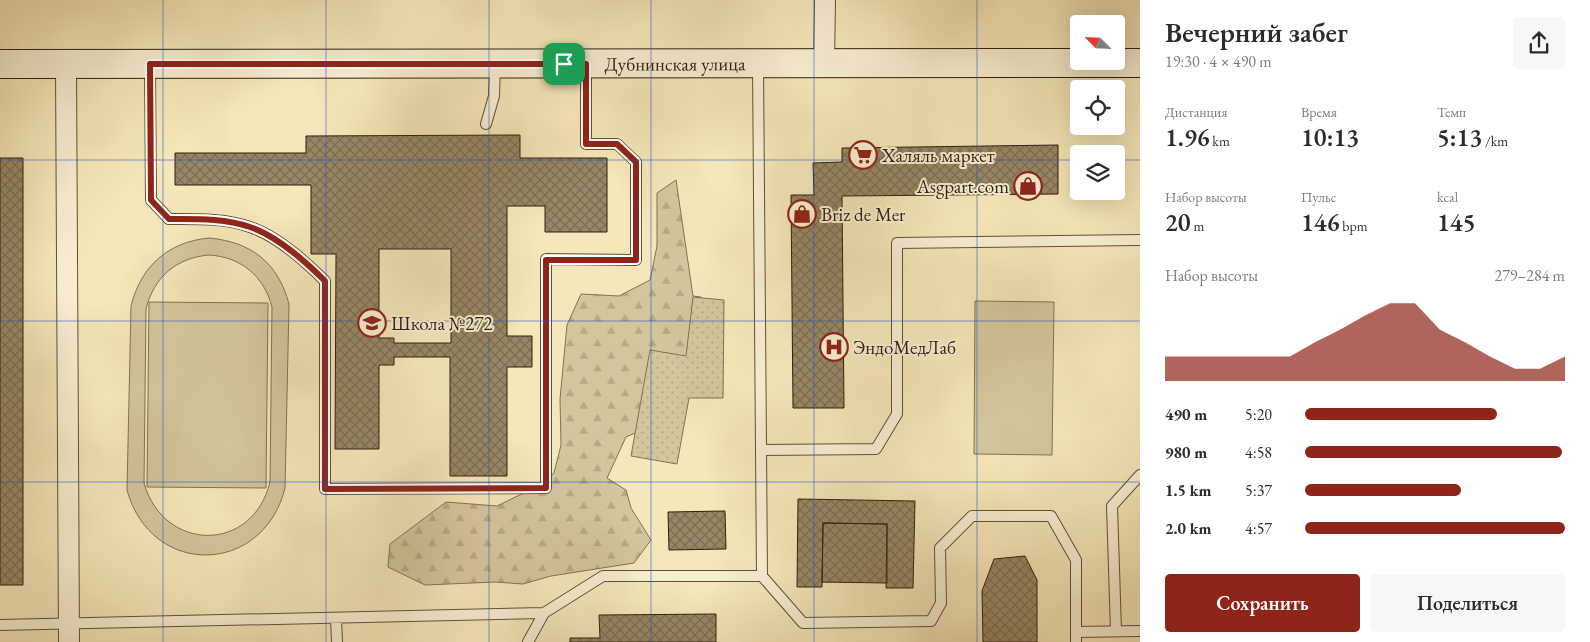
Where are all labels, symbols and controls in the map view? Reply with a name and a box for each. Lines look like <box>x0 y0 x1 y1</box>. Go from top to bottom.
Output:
text: Вечерний забег <box>1165 14 1348 50</box>
north arrow <box>1070 15 1125 70</box>
map controls <box>1070 15 1125 200</box>
button: share <box>1513 17 1565 69</box>
pin <box>543 43 585 85</box>
icon: arrive <box>550 50 578 78</box>
street label: Дубнинская улица <box>604 51 746 76</box>
text: 19:30 · 4 × 490 m <box>1165 51 1272 72</box>
button: locate <box>1070 80 1125 135</box>
text: Дистанция <box>1165 103 1227 121</box>
text: Время <box>1301 103 1337 121</box>
text: Темп <box>1437 103 1466 121</box>
text: 1.96 <box>1165 121 1210 153</box>
text: 10:13 <box>1301 121 1359 153</box>
text: 5:13 <box>1437 121 1482 153</box>
text: km <box>1210 132 1230 150</box>
text: /km <box>1482 132 1508 150</box>
supermarket icon: Халяль маркет <box>848 140 878 170</box>
place label: Халяль маркет <box>881 143 995 168</box>
button: layers <box>1070 145 1125 200</box>
shop icon: Asgpart.com <box>1013 171 1043 201</box>
place label: Asgpart.com <box>916 174 1009 199</box>
text: Набор высоты <box>1165 188 1246 206</box>
text: Пульс <box>1301 188 1336 206</box>
text: kcal <box>1437 188 1458 206</box>
shop icon: Briz de Mer <box>787 199 817 229</box>
place label: Briz de Mer <box>821 202 906 227</box>
text: 20 <box>1165 206 1191 238</box>
text: 146 <box>1301 206 1339 238</box>
text: 145 <box>1437 206 1475 238</box>
text: m <box>1191 217 1204 235</box>
text: bpm <box>1339 217 1368 235</box>
text: Набор высоты <box>1165 265 1258 286</box>
text: 279–284 m <box>1494 265 1565 286</box>
school or university icon: Школа №272 <box>357 308 387 338</box>
place label: Школа №272 <box>391 311 493 336</box>
hospital icon: ЭндоМедЛаб <box>819 332 849 362</box>
place label: ЭндоМедЛаб <box>853 335 956 360</box>
text: 490 m <box>1165 404 1207 425</box>
text: 5:20 <box>1245 404 1272 425</box>
text: 980 m <box>1165 442 1207 463</box>
text: 4:58 <box>1245 442 1272 463</box>
text: 1.5 km <box>1165 480 1211 501</box>
text: 5:37 <box>1245 480 1272 501</box>
text: 2.0 km <box>1165 518 1211 539</box>
text: 4:57 <box>1245 518 1272 539</box>
button: Сохранить <box>1165 574 1360 632</box>
button: Поделиться <box>1370 574 1565 632</box>

